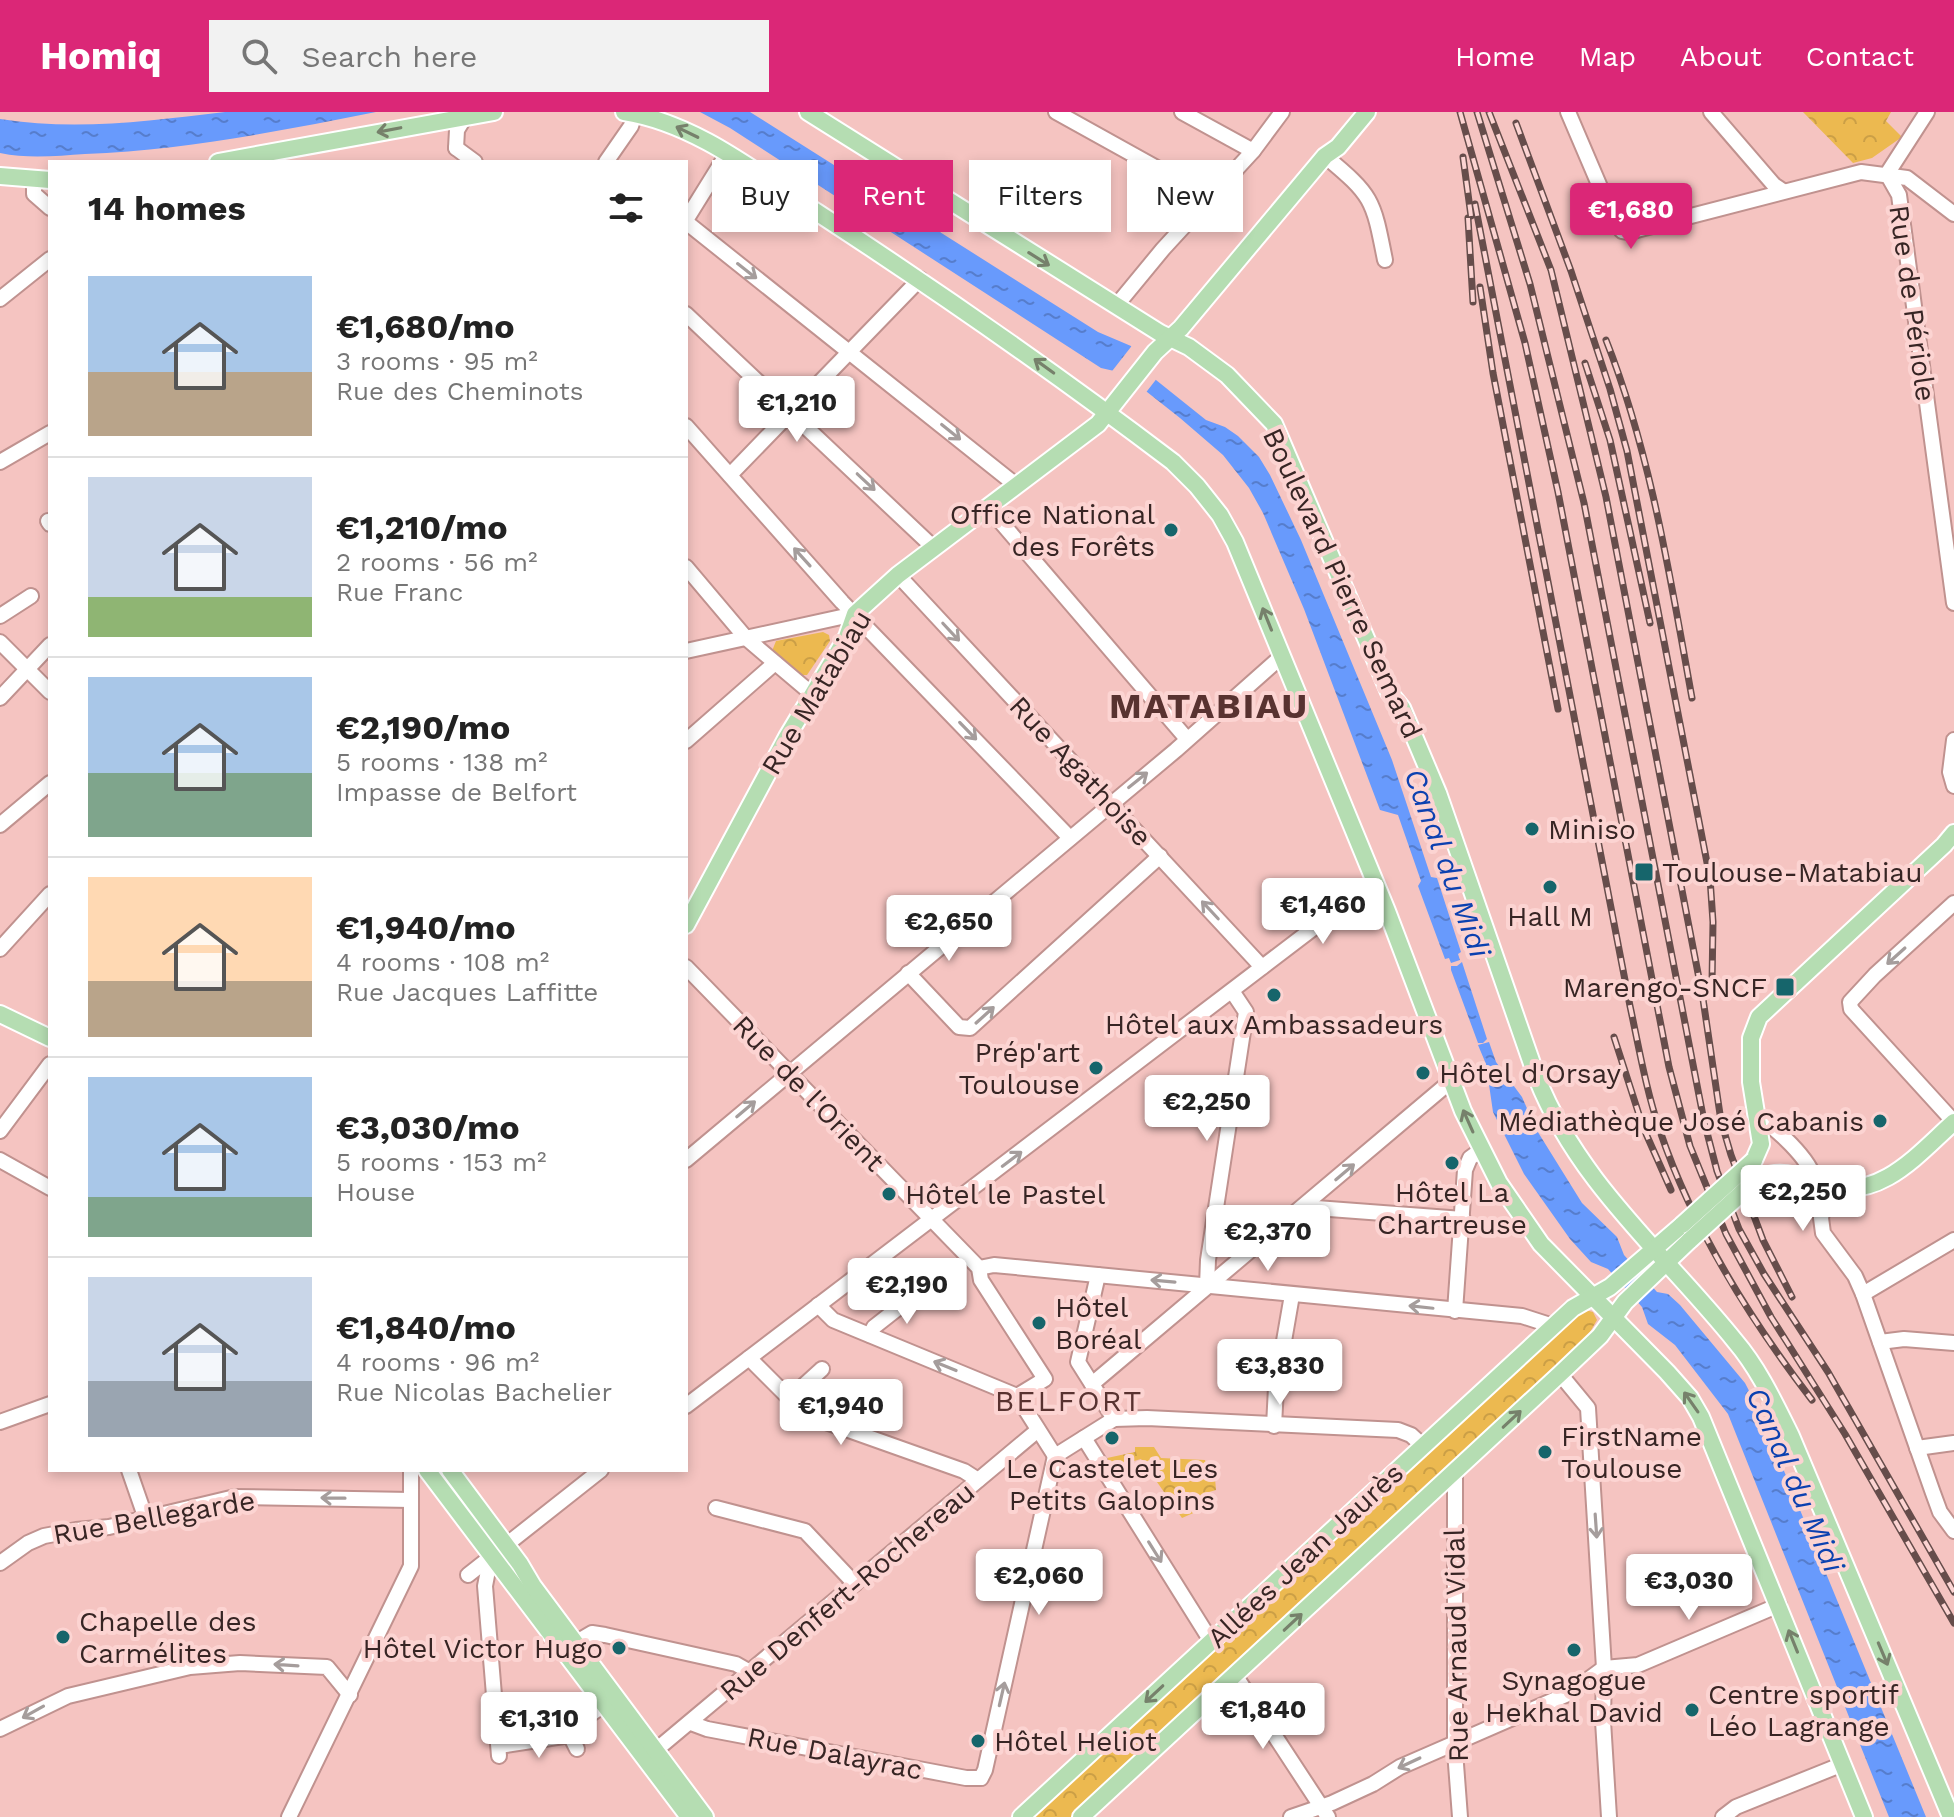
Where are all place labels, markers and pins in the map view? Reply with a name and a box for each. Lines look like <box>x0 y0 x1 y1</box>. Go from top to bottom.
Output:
pin: €1,680 <box>1566 183 1696 251</box>
pin: €1,210 <box>732 376 862 444</box>
place label: Office National des Forêts <box>950 498 1155 563</box>
marker: Office National des Forêts <box>1162 521 1180 539</box>
place label: Miniso <box>1548 813 1636 846</box>
marker: Miniso <box>1523 820 1541 838</box>
place label: Toulouse-Matabiau <box>1662 856 1923 889</box>
marker: Toulouse-Matabiau <box>1633 861 1655 883</box>
pin: €1,460 <box>1258 878 1388 946</box>
marker: Hall M <box>1541 878 1559 896</box>
pin: €2,650 <box>884 895 1014 963</box>
place label: Hall M <box>1507 900 1593 933</box>
place label: Marengo-SNCF <box>1563 971 1767 1004</box>
marker: Marengo-SNCF <box>1774 976 1796 998</box>
marker: Hôtel aux Ambassadeurs <box>1265 986 1283 1004</box>
place label: Hôtel aux Ambassadeurs <box>1105 1008 1443 1041</box>
place label: Prép'art Toulouse <box>959 1036 1080 1101</box>
place label: Hôtel d'Orsay <box>1439 1057 1621 1090</box>
marker: Prép'art Toulouse <box>1087 1059 1105 1077</box>
marker: Hôtel d'Orsay <box>1414 1064 1432 1082</box>
pin: €2,250 <box>1142 1075 1272 1143</box>
place label: Médiathèque José Cabanis <box>1498 1105 1864 1138</box>
marker: Médiathèque José Cabanis <box>1871 1112 1889 1130</box>
marker: Hôtel La Chartreuse <box>1443 1154 1461 1172</box>
pin: €2,250 <box>1738 1165 1868 1233</box>
place label: Hôtel La Chartreuse <box>1377 1176 1527 1241</box>
place label: Hôtel le Pastel <box>905 1178 1106 1211</box>
marker: Hôtel le Pastel <box>880 1185 898 1203</box>
pin: €2,370 <box>1203 1205 1333 1273</box>
pin: €2,190 <box>842 1258 972 1326</box>
place label: Hôtel Boréal <box>1055 1291 1142 1356</box>
marker: Hôtel Boréal <box>1030 1314 1048 1332</box>
pin: €3,830 <box>1215 1339 1345 1407</box>
pin: €1,940 <box>776 1379 906 1447</box>
place label: FirstName Toulouse <box>1561 1420 1702 1485</box>
marker: Le Castelet Les Petits Galopins <box>1103 1429 1121 1447</box>
marker: FirstName Toulouse <box>1536 1443 1554 1461</box>
place label: Le Castelet Les Petits Galopins <box>1006 1452 1218 1517</box>
pin: €2,060 <box>974 1549 1104 1617</box>
pin: €3,030 <box>1624 1554 1754 1622</box>
place label: Chapelle des Carmélites <box>79 1605 256 1670</box>
marker: Chapelle des Carmélites <box>54 1628 72 1646</box>
place label: Hôtel Victor Hugo <box>363 1632 603 1665</box>
marker: Hôtel Victor Hugo <box>610 1639 628 1657</box>
marker: Synagogue Hekhal David <box>1565 1641 1583 1659</box>
place label: Synagogue Hekhal David <box>1485 1664 1663 1729</box>
place label: Centre sportif Léo Lagrange <box>1708 1678 1899 1743</box>
pin: €1,840 <box>1198 1683 1328 1751</box>
pin: €1,310 <box>474 1692 604 1760</box>
marker: Centre sportif Léo Lagrange <box>1683 1701 1701 1719</box>
place label: Hôtel Heliot <box>994 1725 1157 1758</box>
marker: Hôtel Heliot <box>969 1732 987 1750</box>

